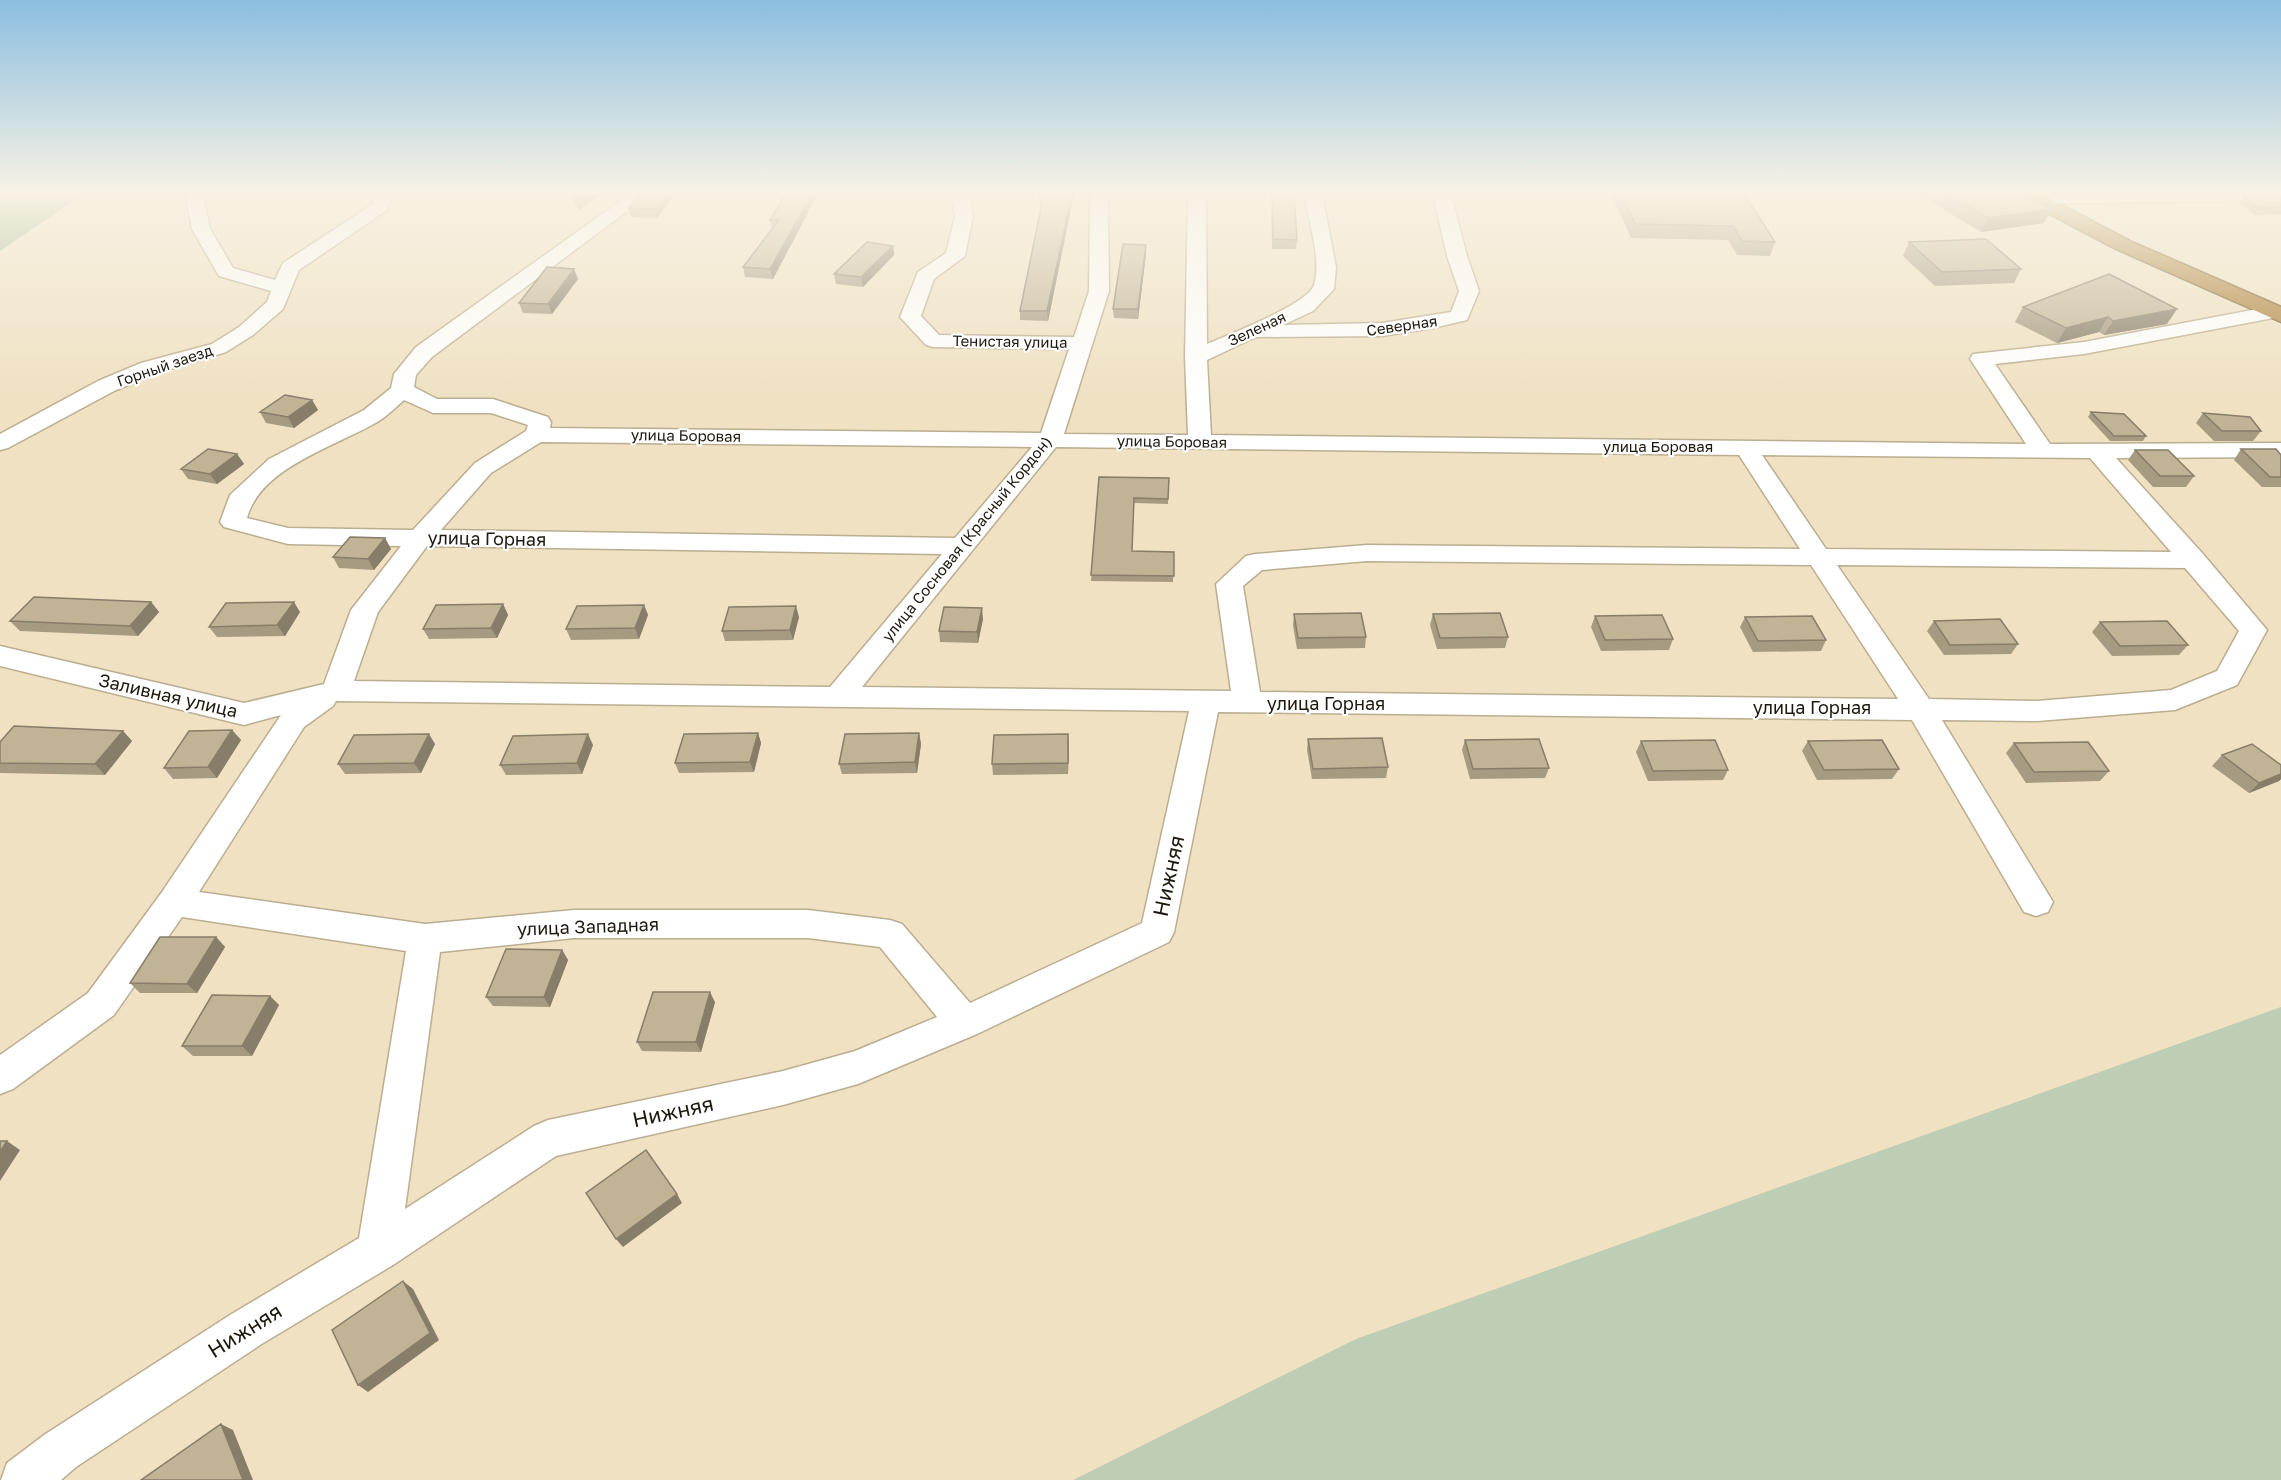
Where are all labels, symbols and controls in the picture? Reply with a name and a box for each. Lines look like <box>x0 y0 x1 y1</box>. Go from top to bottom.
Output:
street label: Зеленая <box>1225 307 1288 349</box>
street label: Северная <box>1365 311 1439 339</box>
street label: Тенистая улица <box>952 331 1068 351</box>
street label: Горный заезд <box>114 340 215 390</box>
street label: улица Боровая <box>631 425 741 445</box>
street label: улица Боровая <box>1117 431 1227 451</box>
street label: улица Сосновая (Красный Кордон) <box>878 432 1055 645</box>
street label: улица Боровая <box>1603 437 1713 455</box>
street label: улица Горная <box>428 526 547 550</box>
street label: Заливная улица <box>97 668 240 722</box>
street label: улица Горная <box>1267 692 1385 714</box>
street label: улица Горная <box>1753 696 1871 718</box>
street label: Нижняя <box>1147 833 1189 919</box>
street label: улица Западная <box>517 913 659 939</box>
street label: Нижняя <box>630 1090 716 1132</box>
street label: Нижняя <box>203 1297 286 1363</box>

